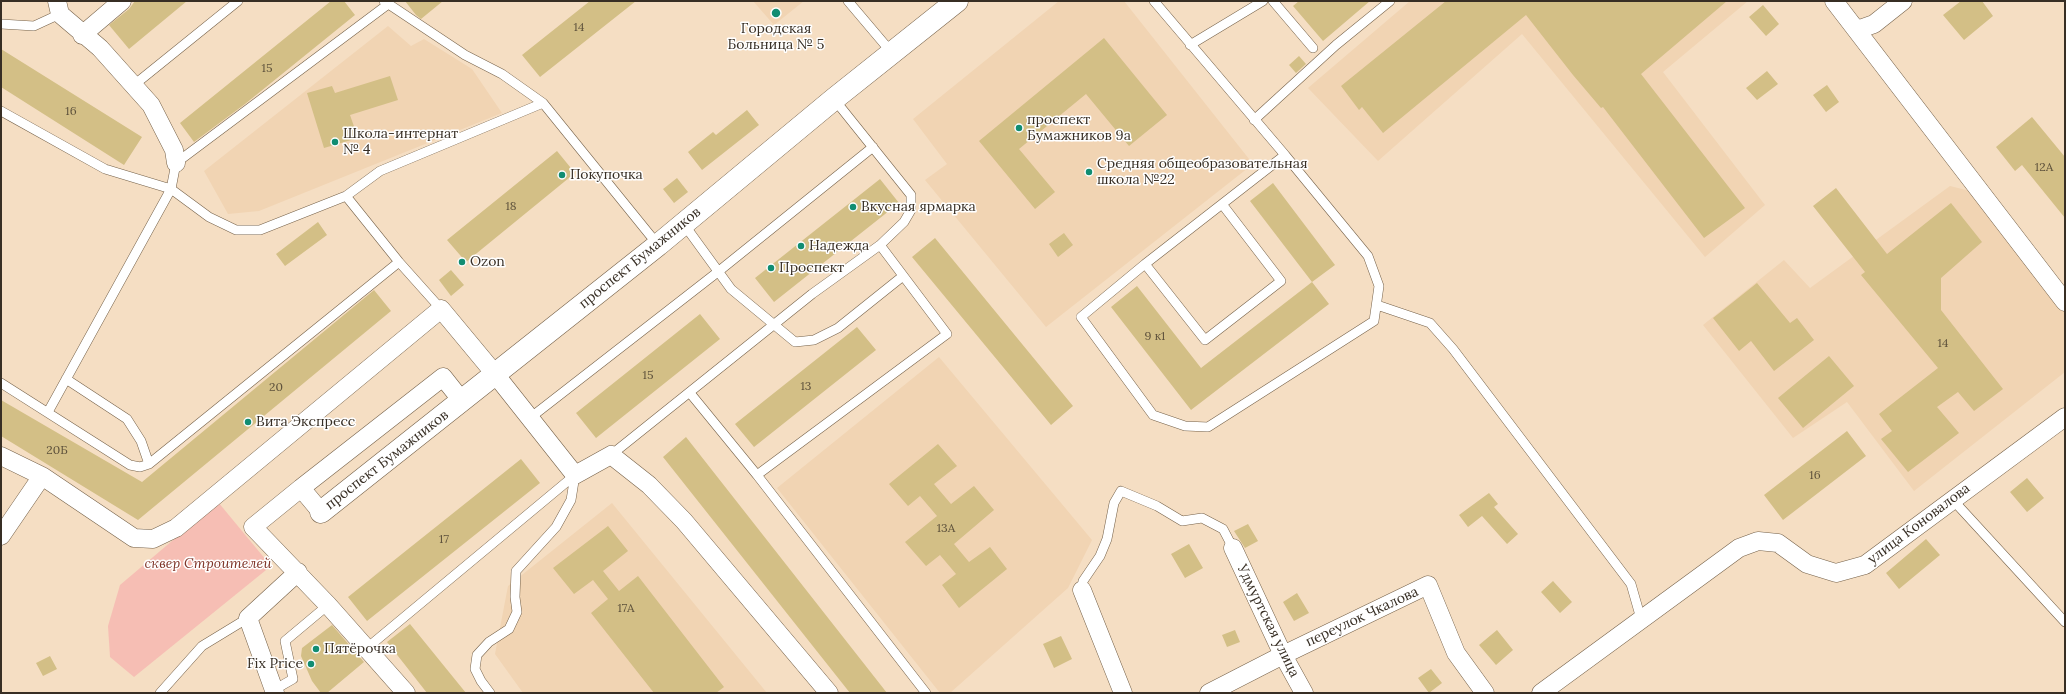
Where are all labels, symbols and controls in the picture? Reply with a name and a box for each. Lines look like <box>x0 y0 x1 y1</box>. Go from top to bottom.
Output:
marker: Городская Больница № 5 <box>770 7 782 19</box>
house number: 14 <box>574 21 584 35</box>
place label: Городская Больница № 5 <box>728 21 824 54</box>
house number: 15 <box>262 62 272 76</box>
house number: 16 <box>65 105 77 119</box>
place label: проспект Бумажников 9а <box>1027 112 1131 144</box>
marker: проспект Бумажников 9а <box>1014 123 1024 133</box>
place label: Школа-интернат № 4 <box>343 126 458 158</box>
marker: Школа-интернат № 4 <box>330 137 340 147</box>
place label: Средняя общеобразовательная школа №22 <box>1097 156 1308 188</box>
house number: 12А <box>2035 161 2053 175</box>
place label: Покупочка <box>570 167 643 183</box>
marker: Средняя общеобразовательная школа №22 <box>1084 167 1094 177</box>
marker: Покупочка <box>557 170 567 180</box>
place label: Вкусная ярмарка <box>861 199 976 215</box>
house number: 18 <box>505 200 517 214</box>
marker: Вкусная ярмарка <box>848 202 858 212</box>
street label: проспект Бумажников <box>576 204 704 312</box>
place label: Надежда <box>809 238 869 254</box>
marker: Надежда <box>796 241 806 251</box>
place label: Ozon <box>470 254 505 270</box>
marker: Ozon <box>457 257 467 267</box>
place label: Проспект <box>779 260 844 276</box>
marker: Проспект <box>766 263 776 273</box>
house number: 9 к1 <box>1145 330 1165 344</box>
house number: 14 <box>1938 337 1948 351</box>
house number: 15 <box>643 369 653 383</box>
house number: 13 <box>800 380 812 394</box>
house number: 20 <box>269 381 283 395</box>
street label: проспект Бумажников <box>322 407 452 513</box>
place label: Вита Экспресс <box>256 414 355 430</box>
marker: Вита Экспресс <box>243 417 253 427</box>
house number: 20Б <box>46 444 68 458</box>
house number: 16 <box>1809 469 1821 483</box>
street label: улица Коновалова <box>1864 480 1974 568</box>
house number: 13А <box>937 522 955 536</box>
house number: 17 <box>439 533 449 547</box>
park label: сквер Строителей <box>144 556 272 572</box>
street label: Удмуртская улица <box>1233 562 1303 680</box>
street label: переулок Чкалова <box>1303 583 1421 651</box>
house number: 17А <box>617 602 635 616</box>
place label: Пятёрочка <box>324 641 396 657</box>
marker: Пятёрочка <box>311 644 321 654</box>
place label: Fix Price <box>247 656 303 672</box>
marker: Fix Price <box>306 659 316 669</box>

